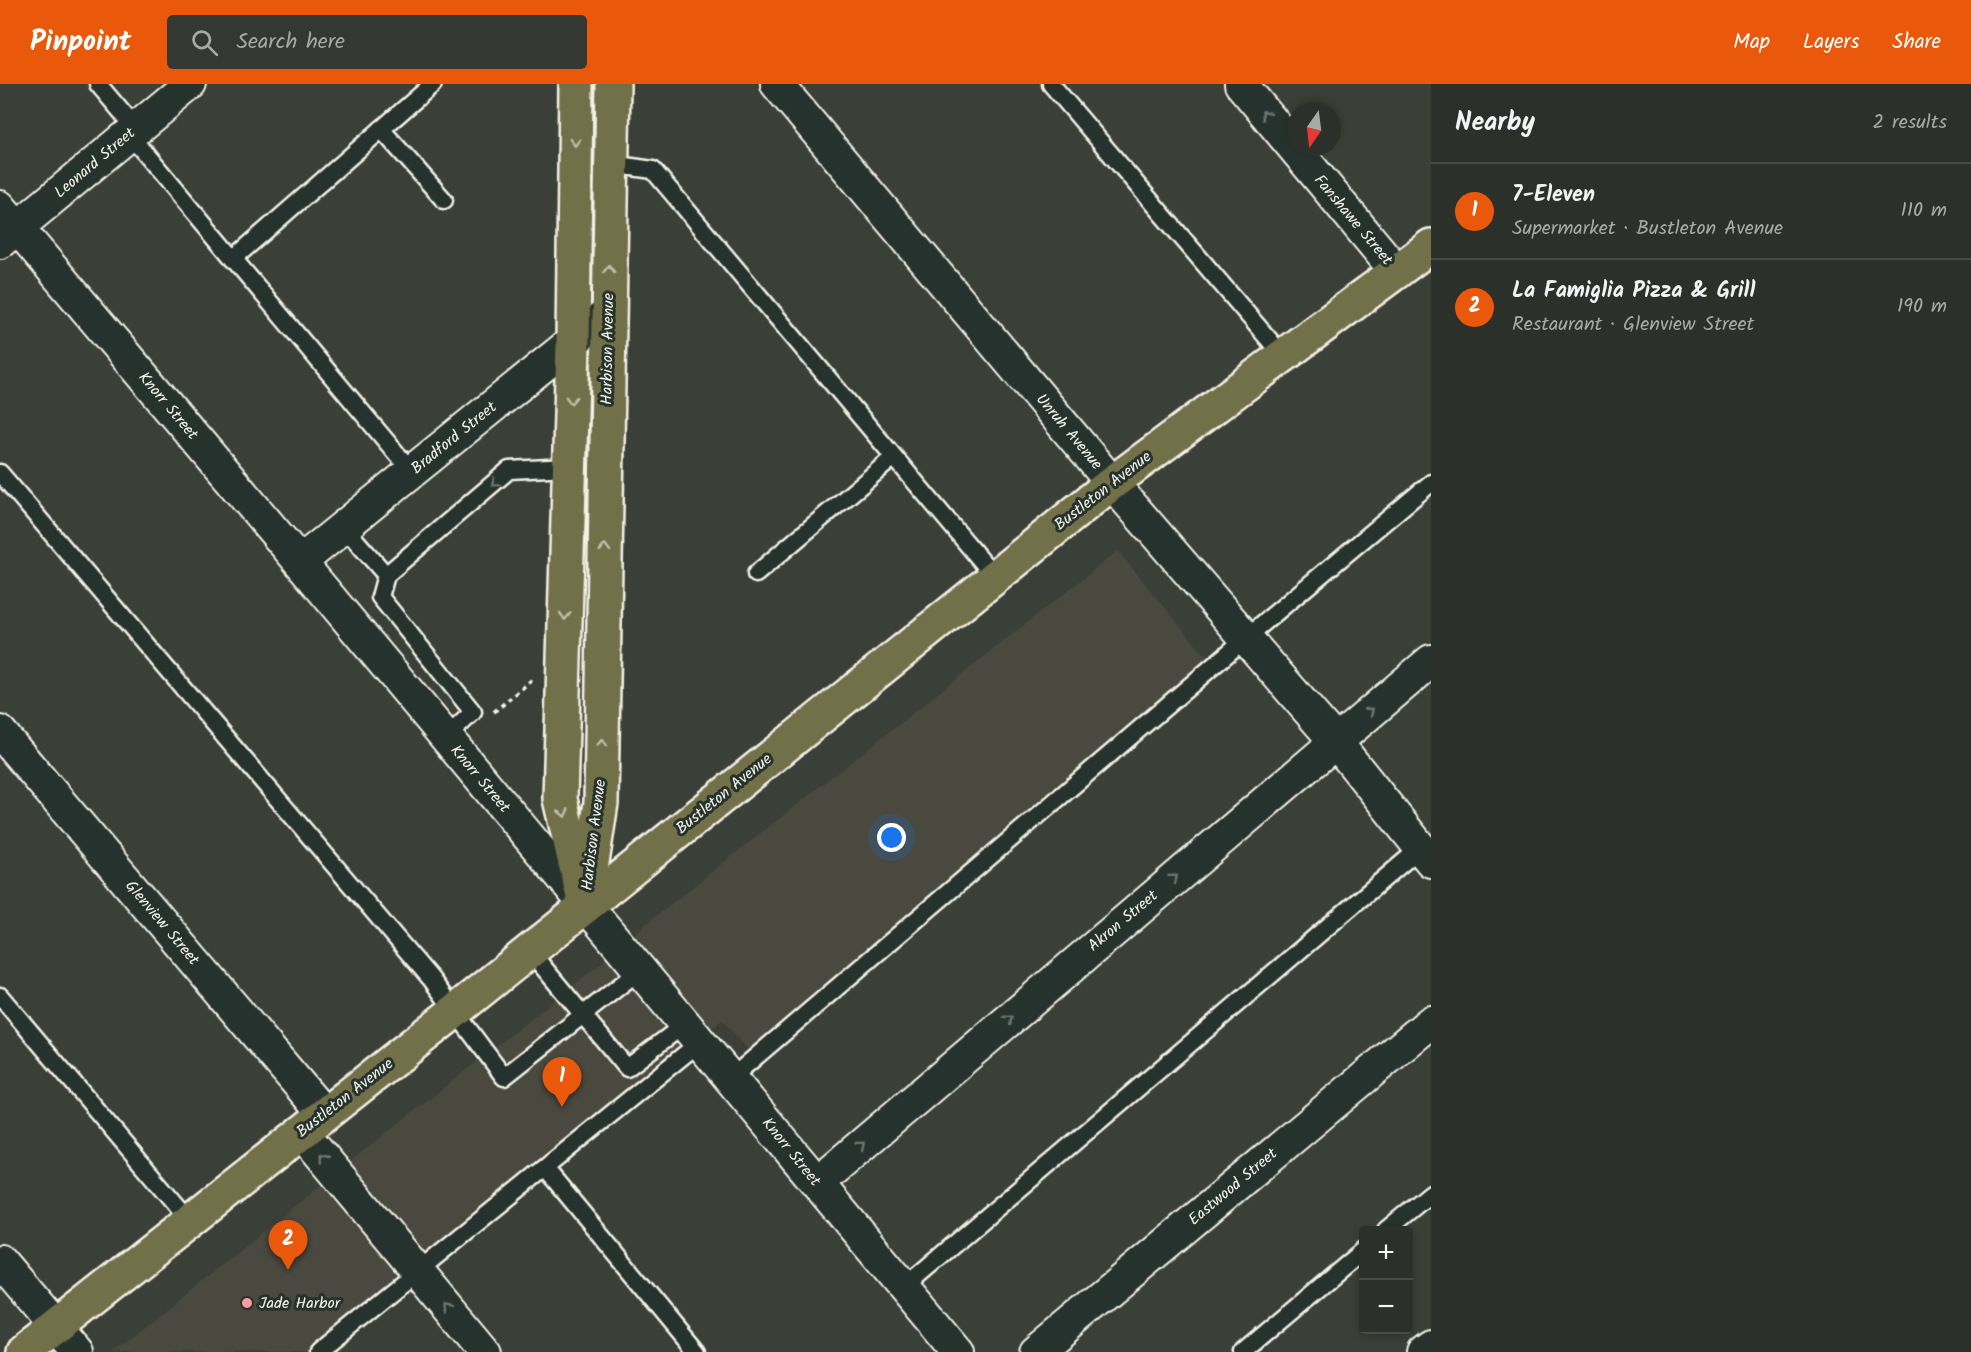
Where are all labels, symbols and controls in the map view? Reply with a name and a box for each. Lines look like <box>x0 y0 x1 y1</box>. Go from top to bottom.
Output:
search box <box>167 15 587 69</box>
text: Pinpoint <box>30 20 131 65</box>
text: Search here <box>236 25 345 60</box>
icon: search <box>188 26 221 59</box>
text: Map <box>1733 26 1770 59</box>
text: Layers <box>1803 26 1859 59</box>
text: Share <box>1892 26 1941 59</box>
north arrow <box>1287 102 1341 156</box>
text: Nearby <box>1455 102 1535 144</box>
text: 2 results <box>1872 107 1947 139</box>
one-way arrow <box>1262 110 1273 121</box>
street label: Leonard Street <box>49 121 142 205</box>
one-way arrow <box>569 138 581 147</box>
street label: Fanshawe Street <box>1307 169 1399 272</box>
text: 7-Eleven <box>1512 178 1595 213</box>
text: 1 <box>1471 195 1478 227</box>
text: 110 m <box>1901 195 1947 227</box>
text: Supermarket · Bustleton Avenue <box>1512 213 1783 245</box>
one-way arrow <box>603 265 615 274</box>
text: La Famiglia Pizza & Grill <box>1512 274 1755 309</box>
text: 2 <box>1469 291 1480 323</box>
text: 190 m <box>1897 291 1947 323</box>
street label: Harbison Avenue <box>595 293 621 405</box>
text: Restaurant · Glenview Street <box>1512 309 1754 341</box>
street label: Knorr Street <box>132 366 205 446</box>
street label: Unruh Avenue <box>1029 388 1109 476</box>
street label: Bradford Street <box>406 395 503 481</box>
one-way arrow <box>565 396 578 405</box>
street label: Bustleton Avenue <box>1049 445 1157 537</box>
one-way arrow <box>491 475 502 486</box>
one-way arrow <box>599 543 611 552</box>
one-way arrow <box>559 612 572 621</box>
one-way arrow <box>1363 708 1374 719</box>
one-way arrow <box>596 738 608 747</box>
street label: Knorr Street <box>444 739 517 819</box>
street label: Bustleton Avenue <box>670 747 778 841</box>
street label: Harbison Avenue <box>575 778 613 892</box>
one-way arrow <box>556 807 569 817</box>
your location <box>877 823 906 852</box>
street label: Glenview Street <box>119 875 206 972</box>
one-way arrow <box>1167 875 1178 886</box>
street label: Akron Street <box>1082 883 1164 958</box>
one-way arrow <box>1002 1015 1013 1026</box>
street label: Bustleton Avenue <box>291 1052 399 1144</box>
pin: 1 <box>542 1058 582 1107</box>
street label: Knorr Street <box>755 1112 827 1193</box>
one-way arrow <box>854 1141 865 1152</box>
street label: Eastwood Street <box>1183 1142 1284 1232</box>
one-way arrow <box>320 1153 331 1164</box>
pin: 2 <box>268 1220 308 1270</box>
map controls <box>1359 1226 1413 1334</box>
button: + <box>1359 1226 1413 1280</box>
button: − <box>1359 1280 1413 1334</box>
place label: Jade Harbor <box>259 1291 342 1316</box>
marker: Jade Harbor <box>240 1296 254 1310</box>
one-way arrow <box>444 1303 455 1314</box>

